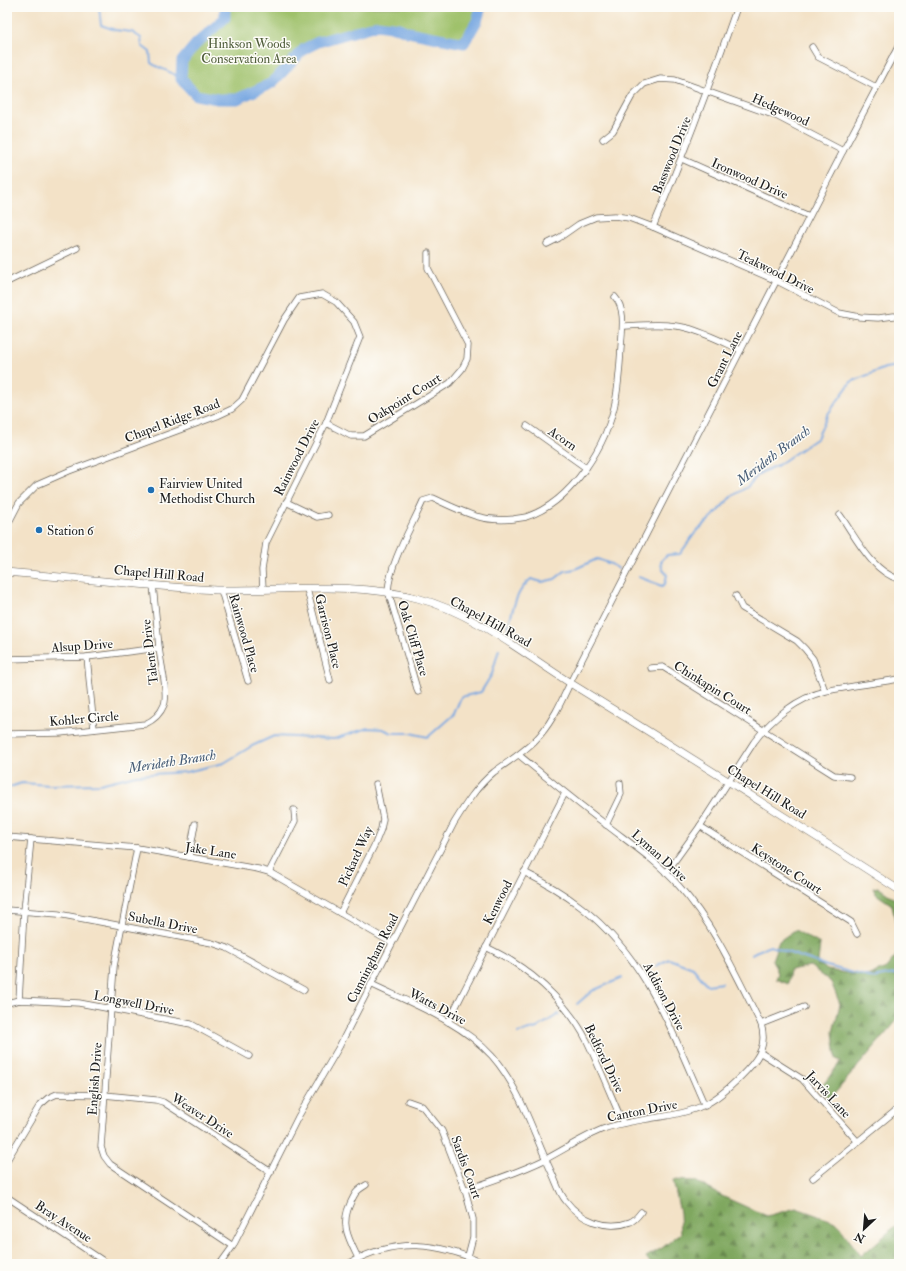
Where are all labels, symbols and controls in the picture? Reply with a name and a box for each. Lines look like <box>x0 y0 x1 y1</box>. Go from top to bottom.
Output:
park label: Hinkson Woods Conservation Area <box>201 36 297 67</box>
street label: Hedgewood <box>749 90 812 130</box>
street label: Basswood Drive <box>649 114 695 196</box>
street label: Ironwood Drive <box>709 155 791 203</box>
street label: Teakwood Drive <box>734 246 817 298</box>
street label: Grant Lane <box>704 328 746 391</box>
street label: Oakpoint Court <box>365 370 445 429</box>
street label: Chapel Ridge Road <box>123 395 223 447</box>
street label: Rainwood Drive <box>271 416 323 499</box>
water label: Merideth Branch <box>732 422 814 489</box>
street label: Acorn <box>544 423 580 455</box>
place label: Fairview United Methodist Church <box>159 476 255 507</box>
marker: Fairview United Methodist Church <box>146 485 156 495</box>
place label: Station 6 <box>47 523 95 539</box>
marker: Station 6 <box>34 525 44 535</box>
street label: Chapel Hill Road <box>113 562 205 587</box>
street label: Rainwood Place <box>225 592 263 675</box>
street label: Garrison Place <box>311 592 345 671</box>
street label: Chapel Hill Road <box>447 593 534 652</box>
street label: Oak Cliff Place <box>394 599 432 679</box>
street label: Talent Drive <box>138 618 162 685</box>
street label: Alsup Drive <box>50 636 114 657</box>
street label: Chinkapin Court <box>670 657 754 719</box>
street label: Kohler Circle <box>49 708 120 730</box>
water label: Merideth Branch <box>126 746 217 777</box>
street label: Chapel Hill Road <box>723 761 810 824</box>
street label: Pickard Way <box>335 824 378 889</box>
street label: Lyman Drive <box>627 826 691 886</box>
street label: Jake Lane <box>183 839 238 863</box>
street label: Keystone Court <box>747 840 825 899</box>
street label: Kenwood <box>480 877 516 927</box>
street label: Subella Drive <box>127 908 199 938</box>
street label: Cunningham Road <box>343 911 403 1006</box>
street label: Addison Drive <box>639 959 689 1034</box>
street label: Watts Drive <box>405 985 470 1029</box>
street label: Longwell Drive <box>92 987 176 1019</box>
street label: Bedford Drive <box>581 1021 628 1096</box>
street label: English Drive <box>84 1042 106 1116</box>
street label: Jarvis Lane <box>802 1067 854 1122</box>
street label: Weaver Drive <box>168 1089 237 1142</box>
street label: Canton Drive <box>606 1096 679 1126</box>
street label: Sardis Court <box>447 1134 485 1201</box>
street label: Bray Avenue <box>31 1198 95 1247</box>
north arrow <box>844 1209 884 1249</box>
text: N <box>852 1229 868 1246</box>

